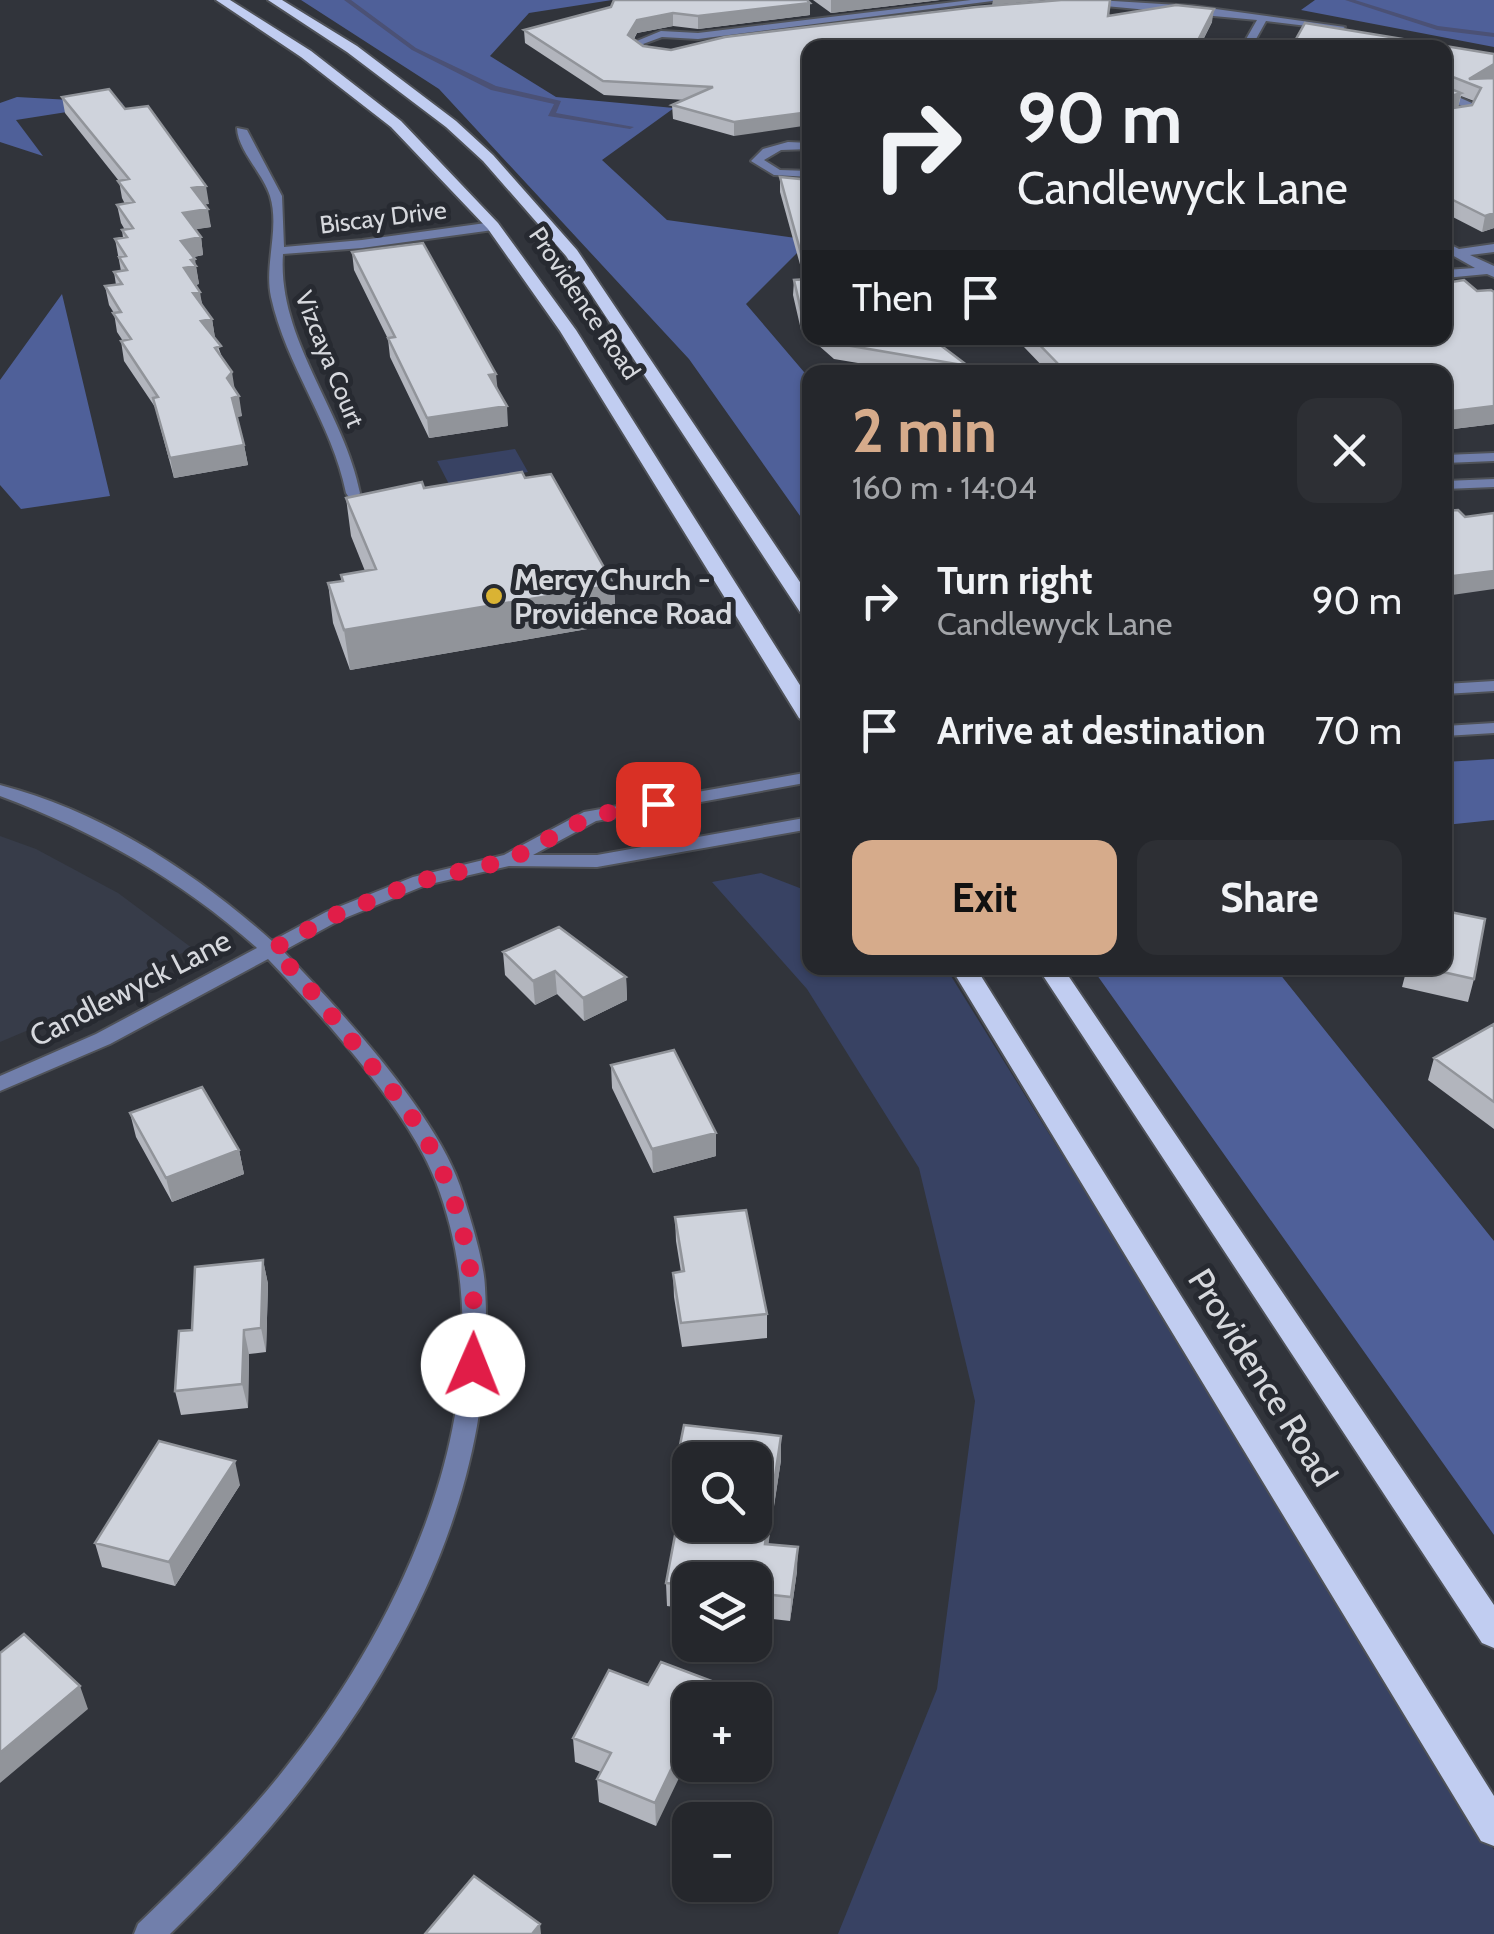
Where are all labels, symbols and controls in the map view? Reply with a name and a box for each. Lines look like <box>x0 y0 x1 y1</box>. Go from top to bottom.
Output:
text: 90 m <box>1017 75 1182 161</box>
icon: right <box>852 80 982 210</box>
text: Candlewyck Lane <box>1017 161 1348 215</box>
street label: Biscay Drive <box>318 194 448 240</box>
street label: Providence Road <box>523 221 647 385</box>
icon: arrive <box>953 270 1008 325</box>
text: Then <box>852 274 933 321</box>
street label: Vizcaya Court <box>289 286 371 432</box>
text: 2 min <box>852 394 997 467</box>
button: close <box>1297 398 1402 503</box>
text: 160 m · 14:04 <box>852 468 1037 507</box>
text: Turn right <box>937 557 1093 604</box>
place label: Mercy Church - Providence Road <box>514 561 732 632</box>
icon: right <box>852 573 907 628</box>
text: 90 m <box>1312 577 1402 624</box>
marker: Mercy Church - Providence Road <box>483 585 505 607</box>
text: Candlewyck Lane <box>937 604 1172 643</box>
icon: arrive <box>852 703 907 758</box>
text: Arrive at destination <box>937 707 1266 754</box>
text: 70 m <box>1315 707 1402 754</box>
pin <box>616 762 701 847</box>
icon: arrive <box>631 777 686 832</box>
button: Exit <box>852 840 1117 955</box>
button: Share <box>1137 840 1402 955</box>
street label: Candlewyck Lane <box>23 921 237 1055</box>
street label: Providence Road <box>1179 1260 1347 1494</box>
position arrow <box>421 1313 525 1417</box>
map controls <box>672 1442 772 1902</box>
button: search <box>672 1442 772 1542</box>
button: layers <box>672 1562 772 1662</box>
button: + <box>672 1682 772 1782</box>
button: − <box>672 1802 772 1902</box>

